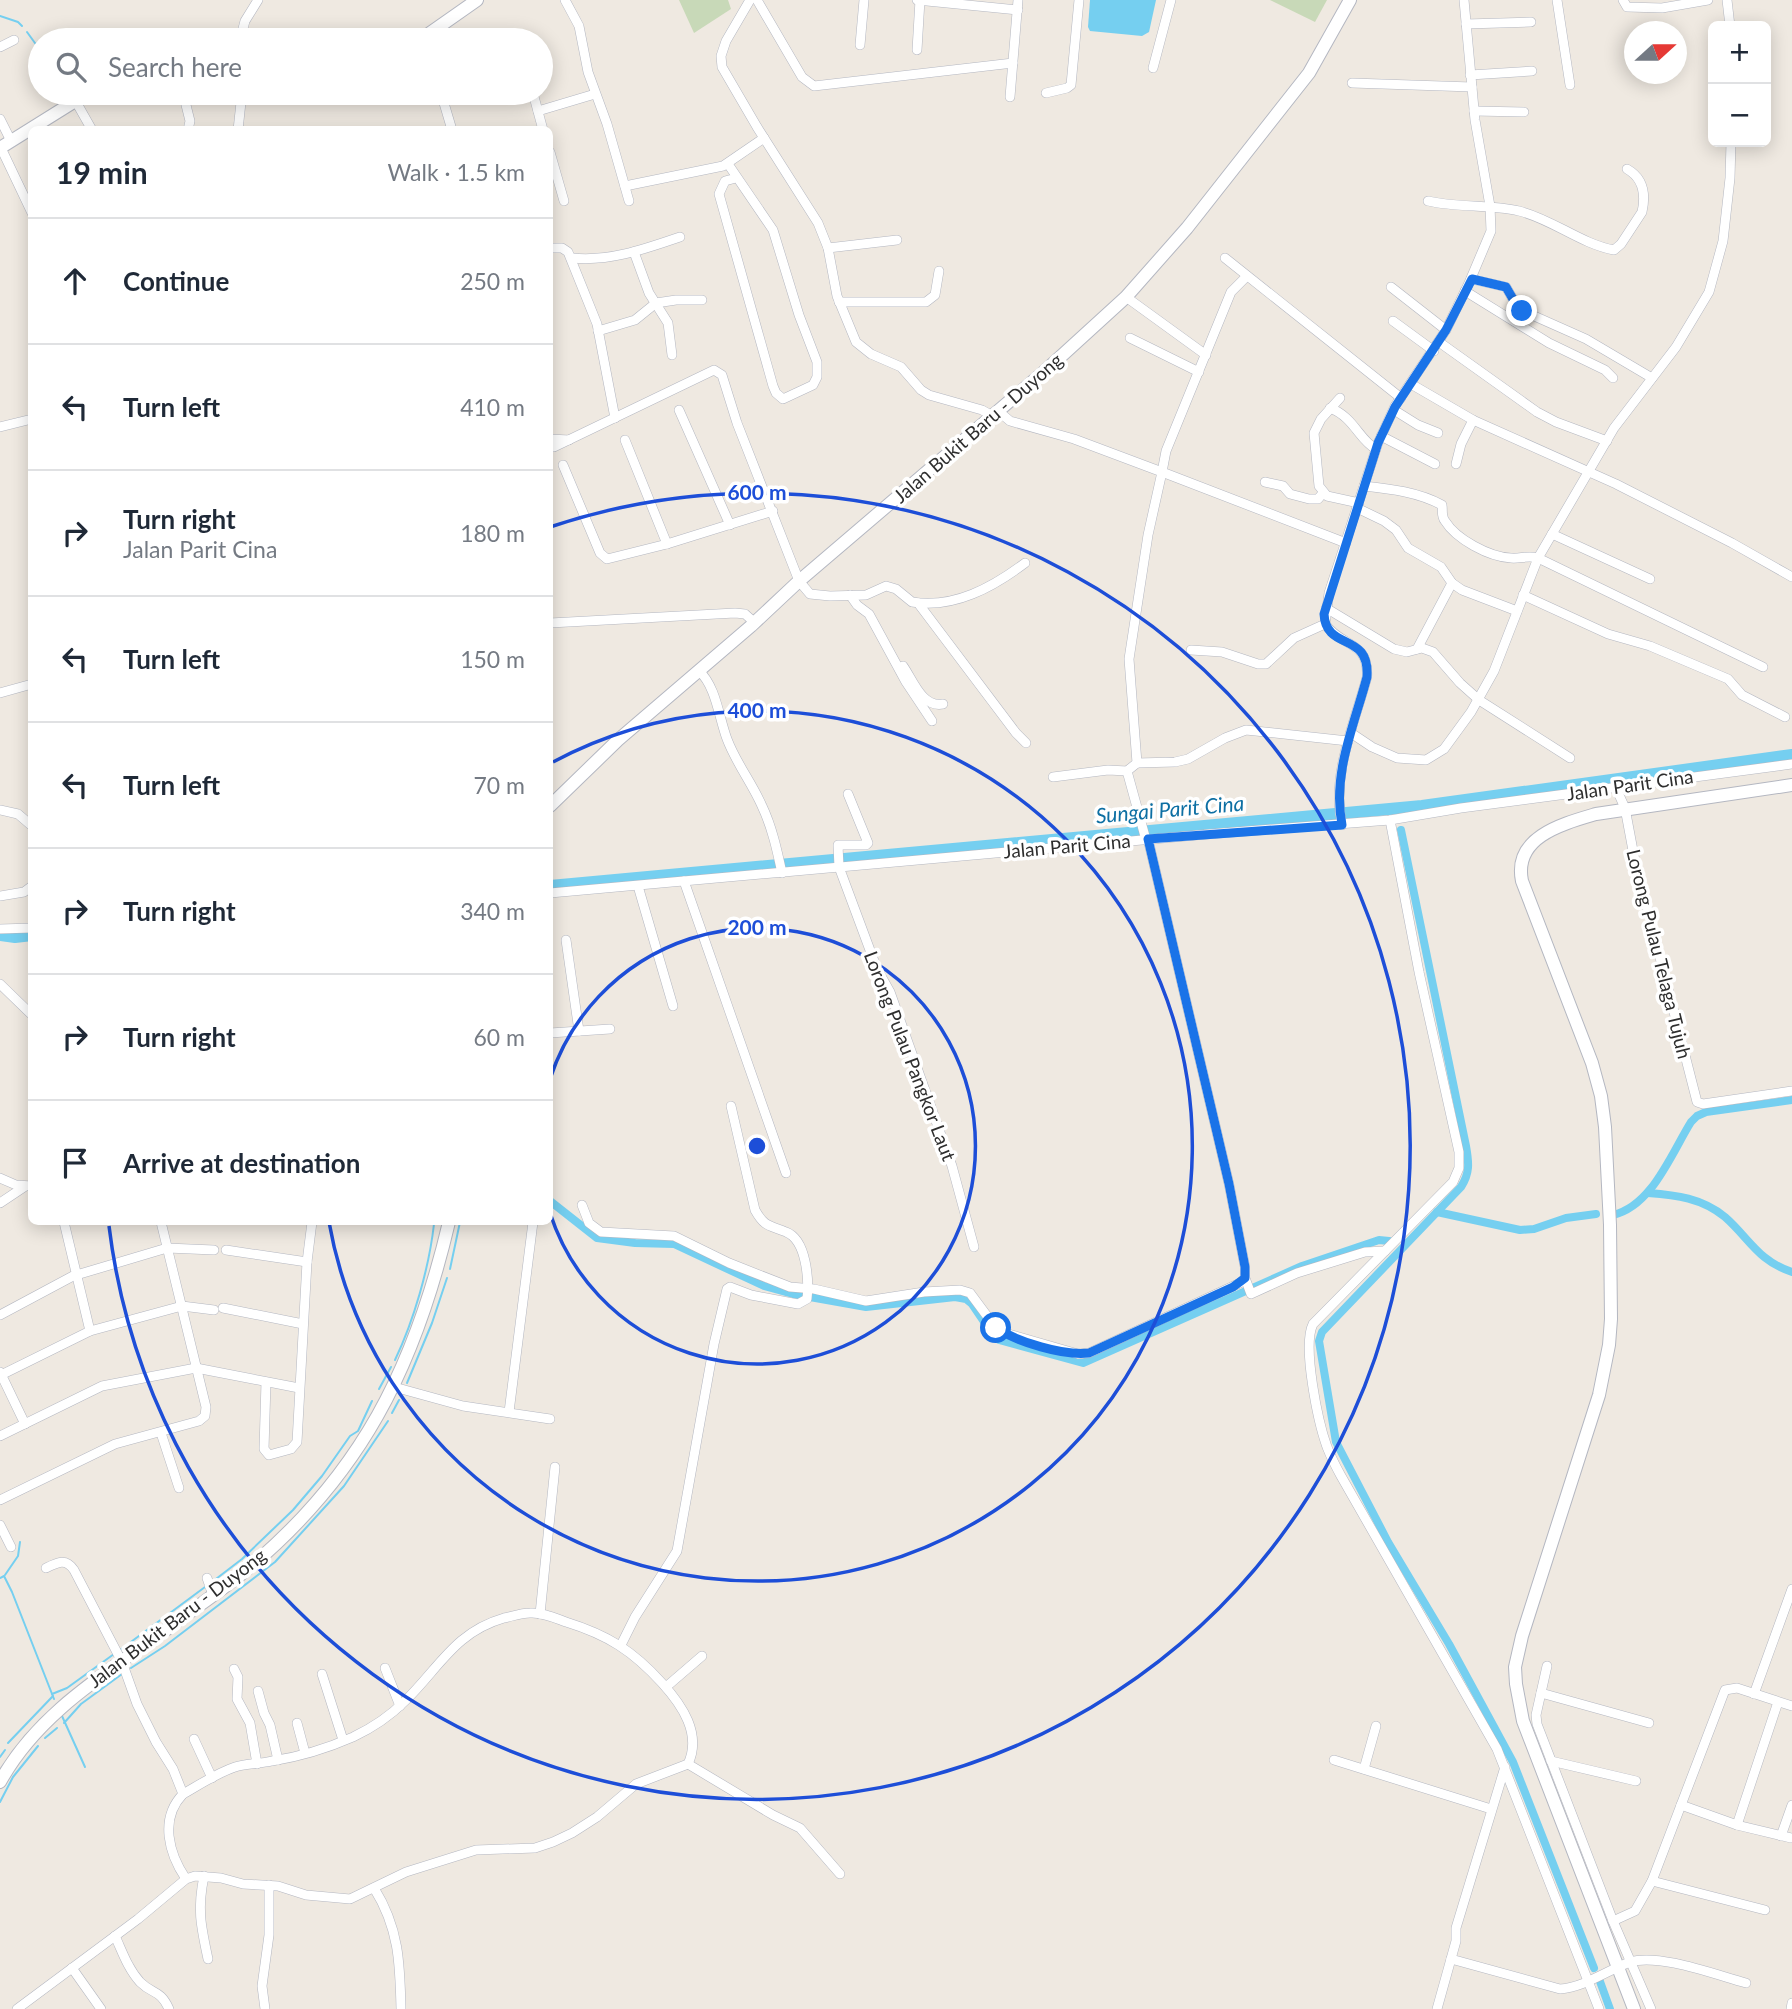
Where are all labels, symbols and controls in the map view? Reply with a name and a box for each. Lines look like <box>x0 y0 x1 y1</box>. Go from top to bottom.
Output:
north arrow <box>1624 21 1687 84</box>
map controls <box>1708 21 1771 147</box>
button: + <box>1708 21 1771 84</box>
search box <box>28 28 553 105</box>
icon: search <box>52 48 90 86</box>
text: Search here <box>108 51 242 83</box>
button: − <box>1708 84 1771 147</box>
text: 19 min <box>56 154 148 190</box>
text: Walk · 1.5 km <box>388 158 525 186</box>
icon: ahead <box>56 262 94 300</box>
text: Continue <box>123 265 229 297</box>
text: 250 m <box>460 267 525 295</box>
route end <box>1506 295 1537 326</box>
street label: Jalan Bukit Baru - Duyong <box>888 348 1067 507</box>
icon: left <box>56 388 94 426</box>
text: Turn left <box>123 391 220 423</box>
text: 410 m <box>460 393 525 421</box>
text: 600 m <box>727 479 787 504</box>
text: Turn right <box>123 503 236 535</box>
icon: right <box>56 514 94 552</box>
text: 180 m <box>460 519 525 547</box>
text: Jalan Parit Cina <box>123 535 277 563</box>
icon: left <box>56 640 94 678</box>
text: Turn left <box>123 643 220 675</box>
text: 150 m <box>460 645 525 673</box>
text: 400 m <box>727 697 787 722</box>
street label: Jalan Parit Cina <box>1565 764 1695 805</box>
icon: left <box>56 766 94 804</box>
text: Turn left <box>123 769 220 801</box>
text: 70 m <box>474 771 525 799</box>
water label: Sungai Parit Cina <box>1095 790 1245 827</box>
street label: Jalan Parit Cina <box>1002 828 1131 863</box>
street label: Lorong Pulau Telaga Tujuh <box>1622 847 1697 1061</box>
icon: right <box>56 892 94 930</box>
text: Turn right <box>123 895 236 927</box>
text: 340 m <box>460 897 525 925</box>
text: 200 m <box>727 914 787 939</box>
street label: Lorong Pulau Pangkor Laut <box>860 948 961 1164</box>
icon: right <box>56 1018 94 1056</box>
text: Turn right <box>123 1021 236 1053</box>
text: 60 m <box>474 1023 525 1051</box>
centre of rings <box>745 1134 769 1158</box>
icon: arrive <box>56 1144 94 1182</box>
text: Arrive at destination <box>123 1147 360 1179</box>
route start <box>980 1312 1011 1343</box>
street label: Jalan Bukit Baru - Duyong <box>83 1543 270 1692</box>

